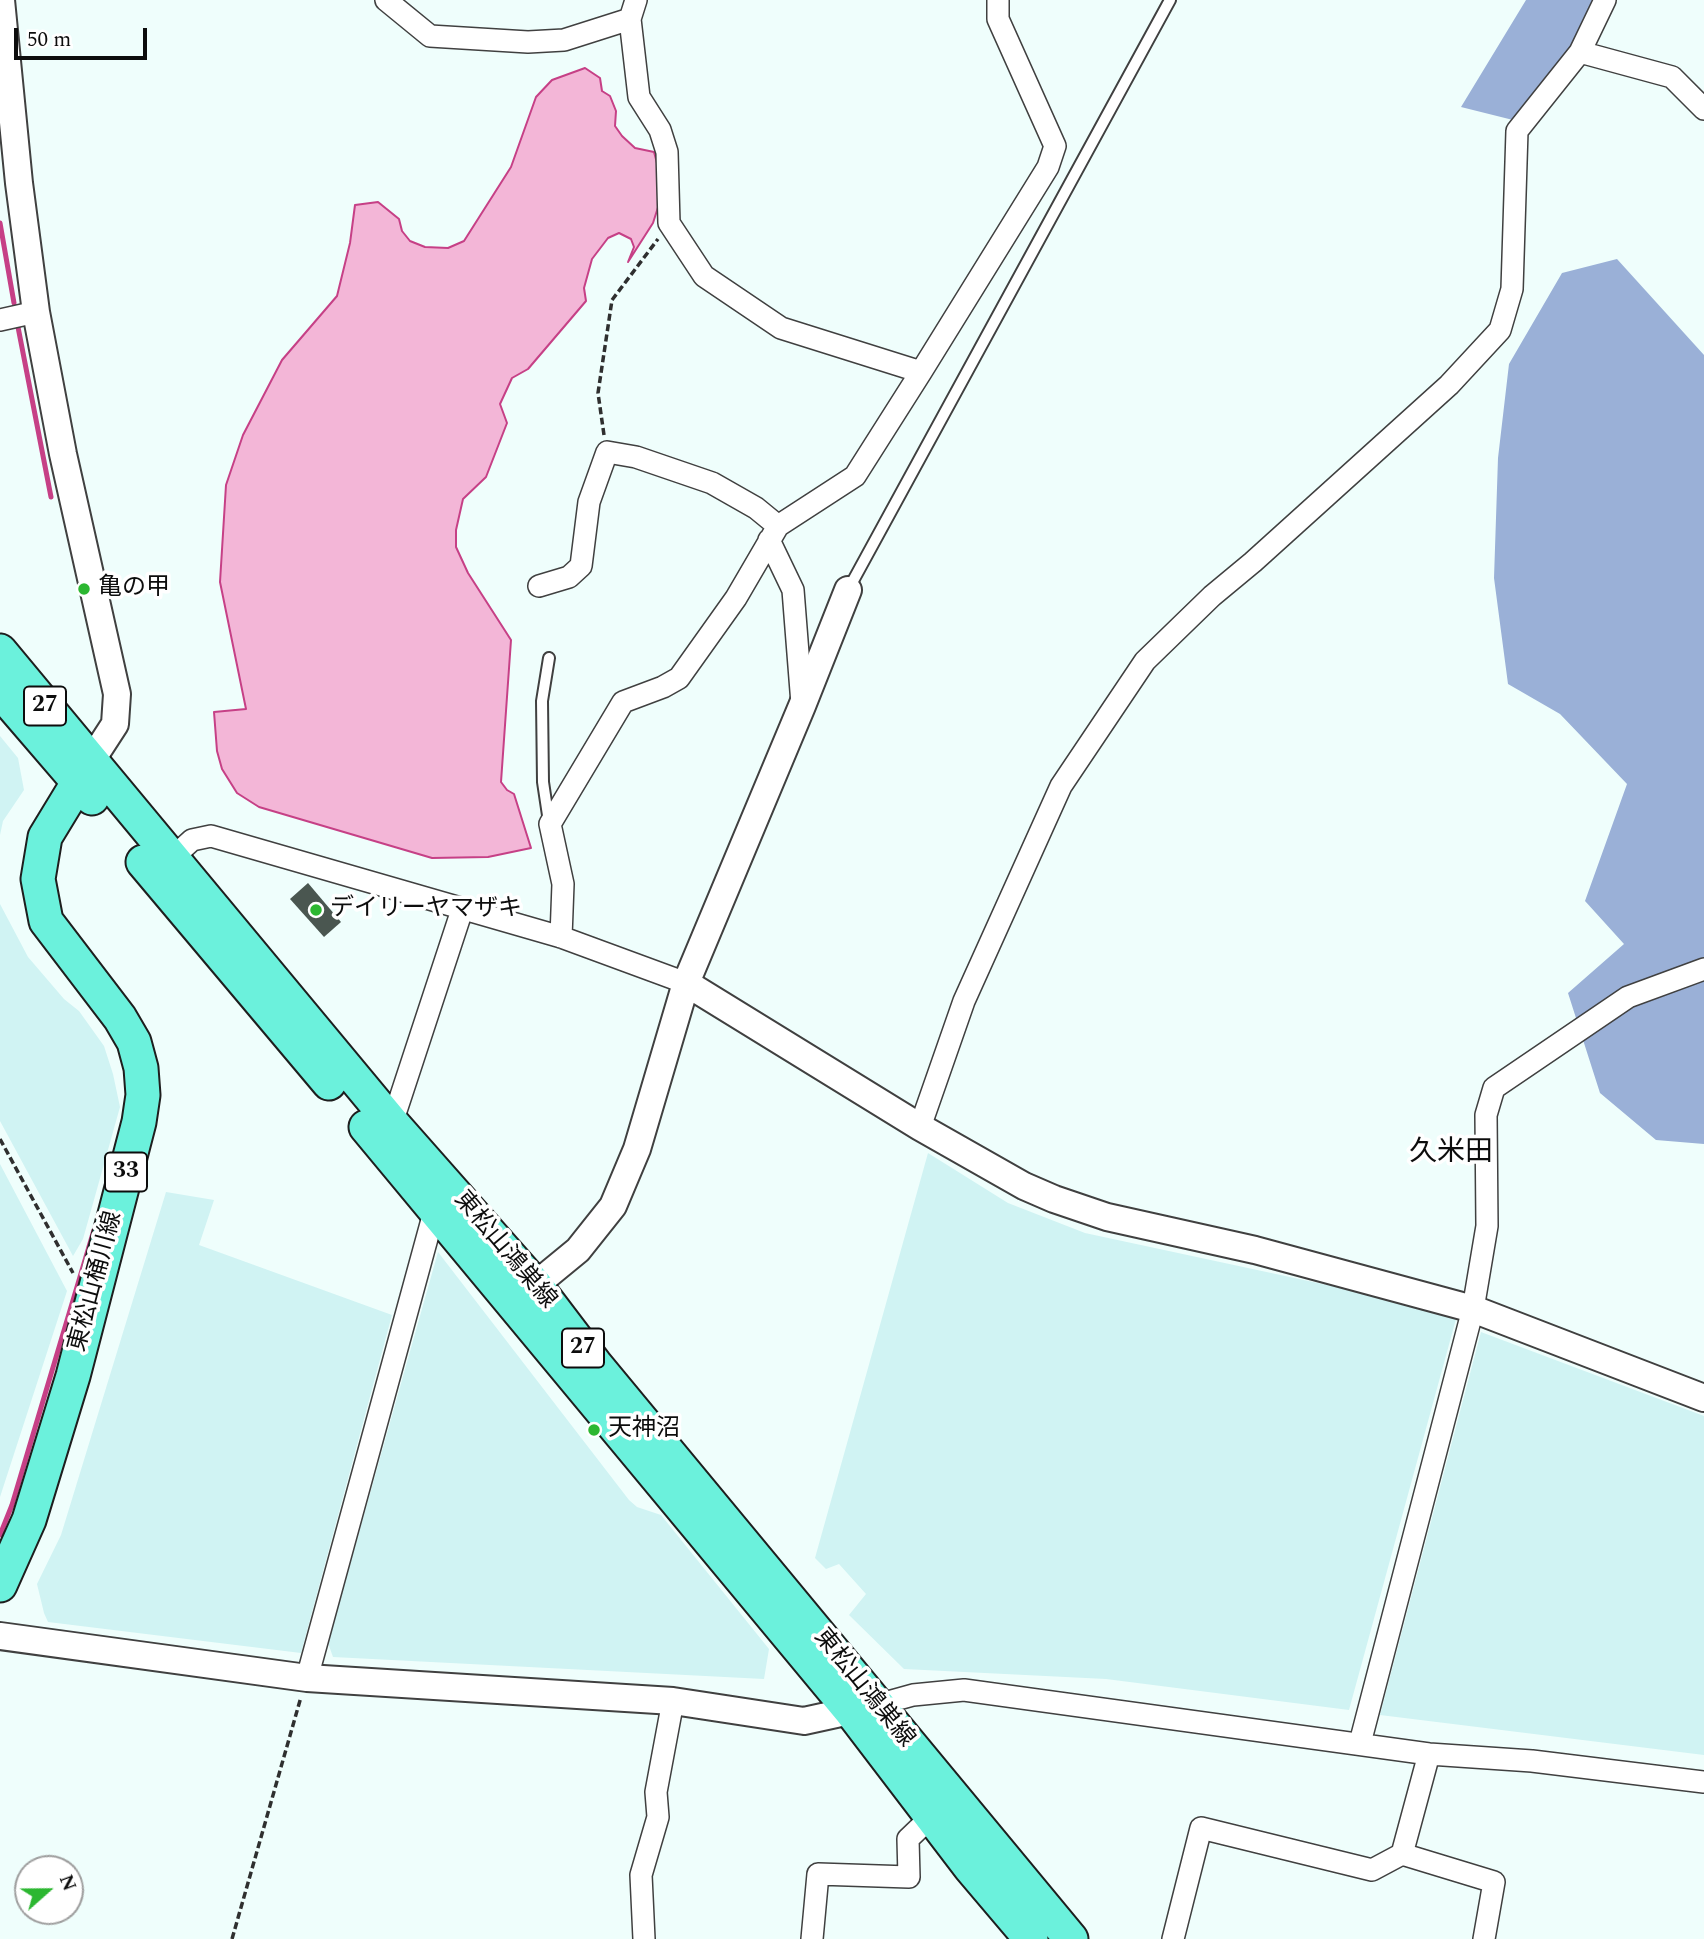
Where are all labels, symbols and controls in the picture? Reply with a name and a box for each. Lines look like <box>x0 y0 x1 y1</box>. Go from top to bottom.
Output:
scale bar <box>18 14 150 58</box>
text: 50 m <box>27 24 71 56</box>
place label: 亀の甲 <box>98 575 170 603</box>
marker: 亀の甲 <box>76 581 92 597</box>
road number: 27 <box>24 686 66 726</box>
place label: デイリーヤマザキ <box>330 896 522 924</box>
marker: デイリーヤマザキ <box>308 902 324 918</box>
district label: 久米田 <box>1409 1138 1493 1172</box>
road number: 33 <box>105 1152 147 1191</box>
street label: 東松山鴻巣線 <box>447 1187 561 1315</box>
street label: 東松山桶川線 <box>64 1209 130 1355</box>
road number: 27 <box>562 1329 604 1368</box>
place label: 天神沼 <box>608 1416 680 1444</box>
marker: 天神沼 <box>586 1422 602 1438</box>
street label: 東松山鴻巣線 <box>806 1624 920 1754</box>
north arrow <box>14 1855 84 1925</box>
text: N <box>51 1871 84 1895</box>

